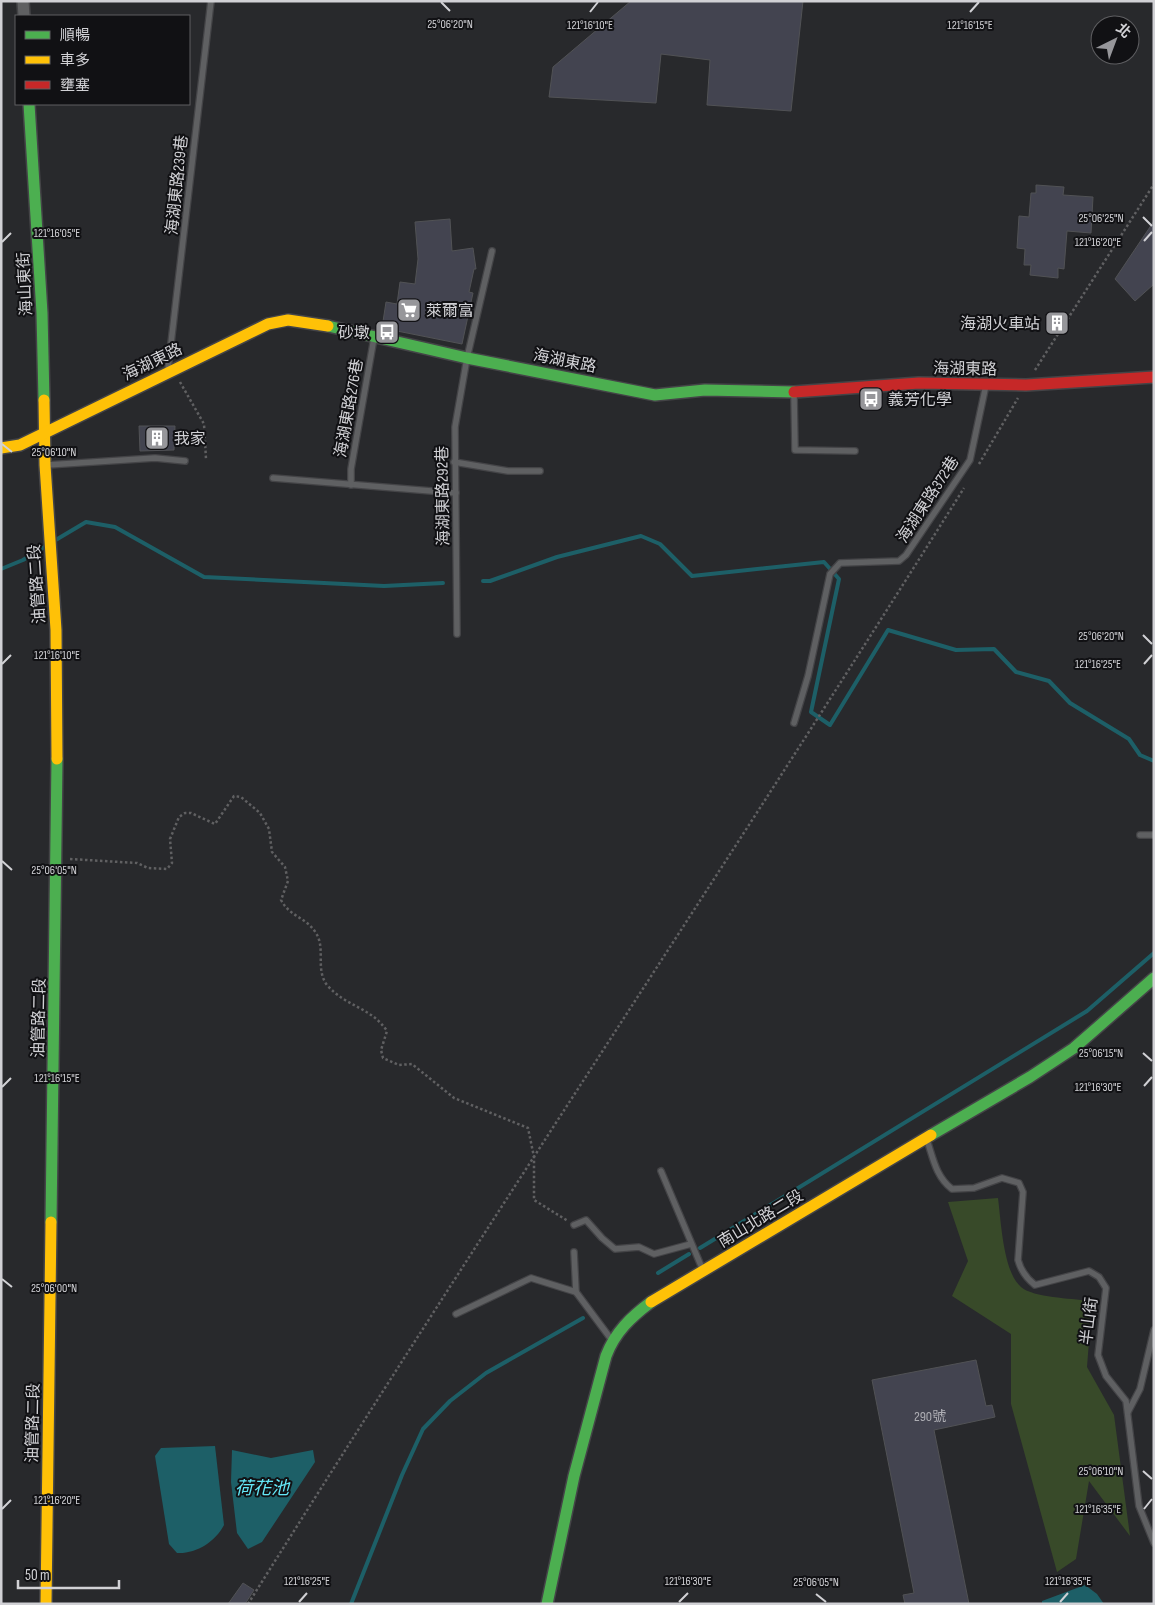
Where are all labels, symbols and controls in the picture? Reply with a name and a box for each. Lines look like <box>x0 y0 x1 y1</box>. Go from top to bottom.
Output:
legend <box>15 15 190 105</box>
north arrow <box>1090 15 1140 65</box>
text: 25°06'20"N <box>427 17 473 32</box>
text: 121°16'10"E <box>567 18 613 33</box>
text: 121°16'15"E <box>947 18 993 33</box>
text: 北 <box>1112 20 1134 42</box>
text: 順暢 <box>60 26 90 45</box>
text: 車多 <box>60 51 90 70</box>
text: 壅塞 <box>60 76 90 95</box>
street label: 海湖東路239巷 <box>163 134 192 236</box>
text: 25°06'25"N <box>1078 211 1124 226</box>
text: 121°16'05"E <box>34 226 80 241</box>
text: 121°16'20"E <box>1075 235 1121 250</box>
street label: 海山東街 <box>14 251 37 316</box>
supermarket icon: 萊爾富 <box>396 297 422 323</box>
place label: 萊爾富 <box>426 302 474 321</box>
building icon: 海湖火車站 <box>1044 310 1070 336</box>
place label: 海湖火車站 <box>960 315 1040 334</box>
bus stop icon: 砂墩 <box>374 319 400 345</box>
place label: 砂墩 <box>338 324 370 343</box>
street label: 海湖東路 <box>120 340 186 385</box>
street label: 海湖東路 <box>531 346 598 377</box>
street label: 海湖東路276巷 <box>331 357 368 459</box>
street label: 海湖東路 <box>933 359 997 380</box>
bus stop icon: 義芳化學 <box>858 386 884 412</box>
place label: 義芳化學 <box>888 391 952 410</box>
building icon: 我家 <box>144 425 170 451</box>
place label: 我家 <box>174 430 206 449</box>
text: 25°06'10"N <box>31 445 77 460</box>
street label: 海湖東路292巷 <box>433 446 454 546</box>
street label: 海湖東路372巷 <box>893 453 963 547</box>
street label: 油管路二段 <box>25 543 50 624</box>
text: 25°06'20"N <box>1078 629 1124 644</box>
text: 121°16'10"E <box>34 648 80 663</box>
text: 121°16'25"E <box>1075 657 1121 672</box>
text: 25°06'05"N <box>31 863 77 878</box>
street label: 油管路二段 <box>29 978 50 1058</box>
text: 25°06'15"N <box>1079 1046 1123 1061</box>
text: 121°16'15"E <box>34 1071 80 1086</box>
text: 121°16'30"E <box>1075 1080 1121 1095</box>
street label: 南山北路二段 <box>715 1186 807 1252</box>
text: 25°06'00"N <box>31 1281 77 1296</box>
street label: 半山街 <box>1077 1296 1102 1346</box>
street label: 油管路二段 <box>23 1383 44 1463</box>
house number: 290號 <box>914 1408 946 1425</box>
text: 25°06'10"N <box>1078 1464 1124 1479</box>
water label: 荷花池 <box>235 1478 291 1499</box>
text: 121°16'20"E <box>34 1493 80 1508</box>
text: 121°16'35"E <box>1075 1502 1121 1517</box>
scale bar <box>18 1558 119 1590</box>
text: 50 m <box>25 1566 50 1585</box>
text: 121°16'25"E <box>284 1574 330 1589</box>
text: 121°16'30"E <box>665 1574 711 1589</box>
text: 121°16'35"E <box>1045 1574 1091 1589</box>
text: 25°06'05"N <box>793 1575 839 1590</box>

